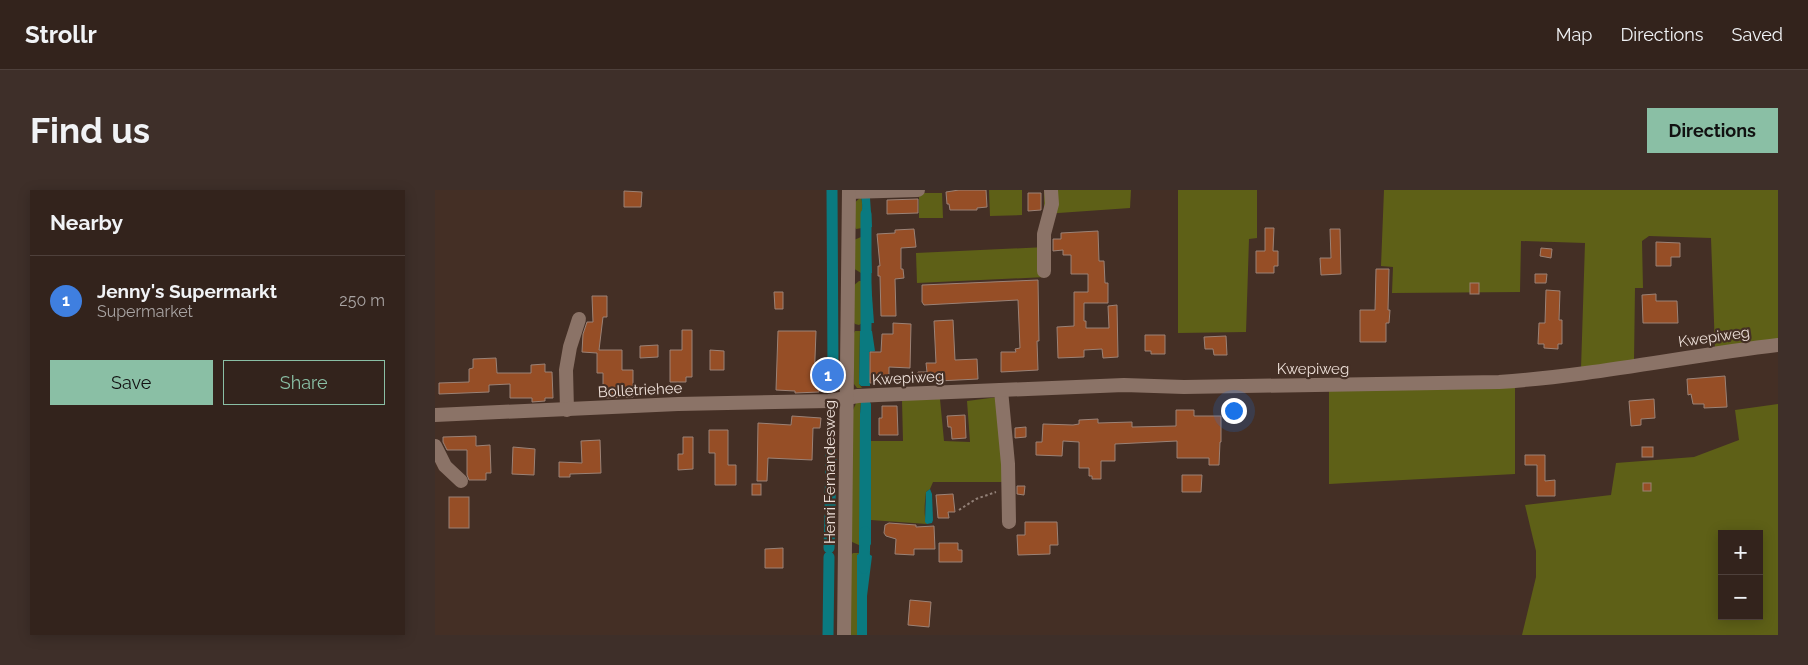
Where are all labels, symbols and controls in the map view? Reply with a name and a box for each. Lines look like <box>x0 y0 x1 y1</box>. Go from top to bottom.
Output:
text: Strollr <box>25 20 97 49</box>
text: Map <box>1556 24 1592 45</box>
text: Directions <box>1620 24 1704 45</box>
text: Saved <box>1732 24 1783 45</box>
button: Directions <box>1647 108 1778 153</box>
text: Find us <box>30 110 150 151</box>
text: Nearby <box>50 210 123 235</box>
text: Jenny's Supermarkt <box>97 280 277 302</box>
text: 1 <box>62 291 70 310</box>
text: 250 m <box>339 291 385 310</box>
text: Supermarket <box>97 302 193 321</box>
street label: Kwepiweg <box>1677 323 1751 351</box>
pin: 1 <box>812 356 844 394</box>
button: Save <box>50 360 213 405</box>
button: Share <box>223 360 385 405</box>
street label: Kwepiweg <box>1277 360 1349 378</box>
street label: Kwepiweg <box>871 367 945 389</box>
street label: Bolletriehee <box>597 379 683 401</box>
your location <box>1221 398 1247 424</box>
street label: Henri Fernandesweg <box>821 400 839 544</box>
map controls <box>1718 530 1763 620</box>
button: + <box>1718 530 1763 575</box>
button: − <box>1718 575 1763 620</box>

